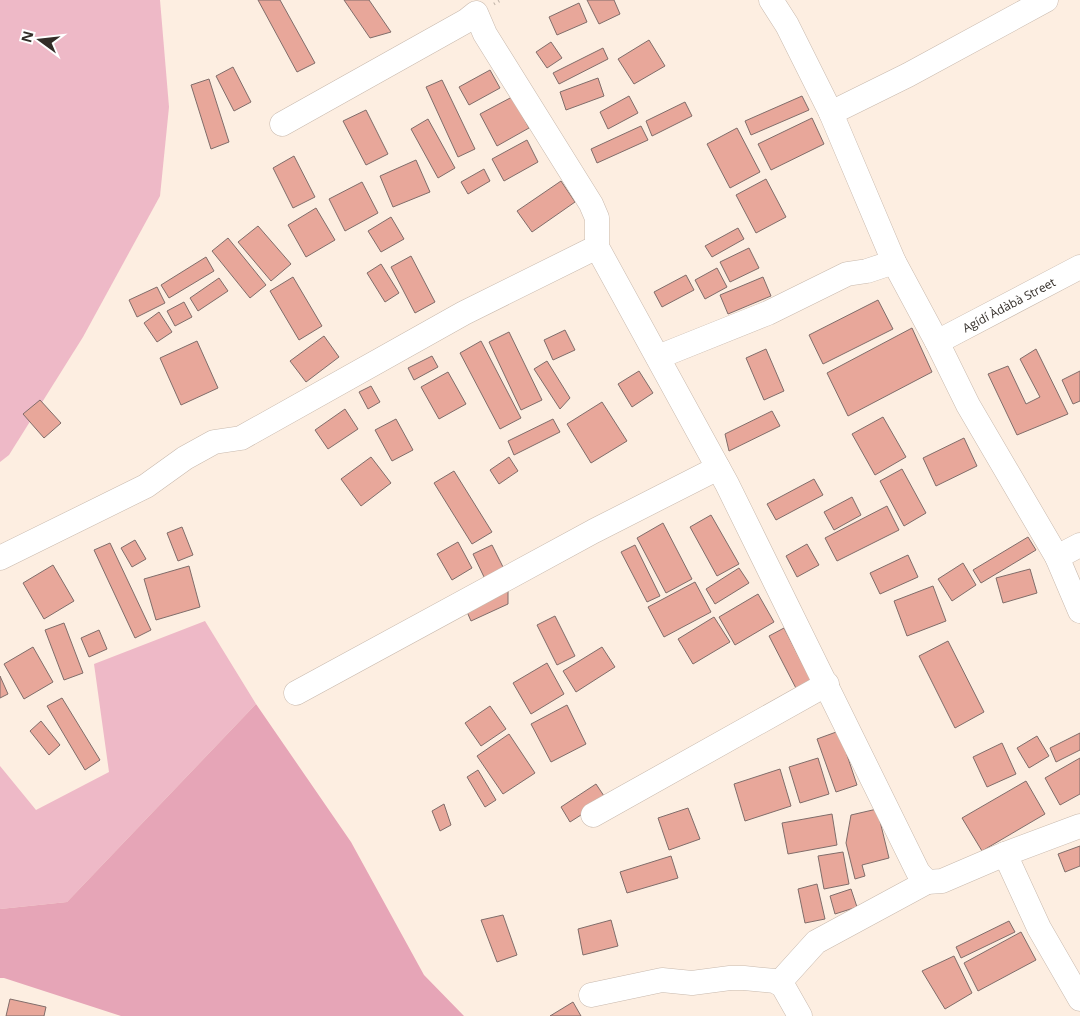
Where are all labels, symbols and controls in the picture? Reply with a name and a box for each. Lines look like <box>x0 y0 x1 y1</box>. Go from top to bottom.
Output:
north arrow <box>15 15 65 65</box>
text: N <box>16 29 38 44</box>
street label: Agídí Àdàbà Street <box>959 273 1058 336</box>

